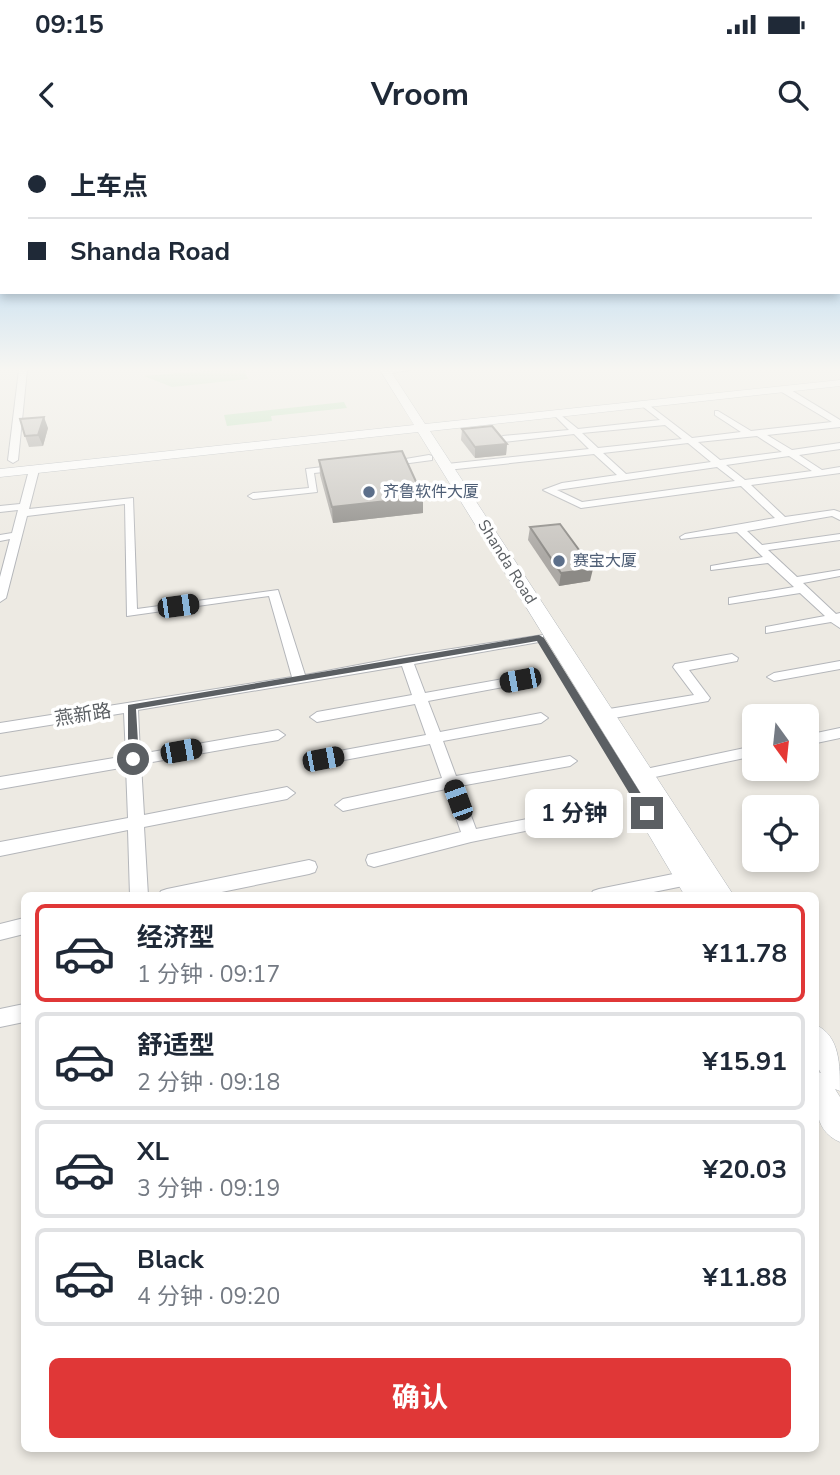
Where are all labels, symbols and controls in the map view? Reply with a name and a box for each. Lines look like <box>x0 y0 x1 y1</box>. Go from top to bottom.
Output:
text: 09:15 <box>35 7 104 42</box>
text: Vroom <box>371 73 469 116</box>
icon: back <box>28 76 66 114</box>
icon: search <box>774 76 812 114</box>
text: 上车点 <box>70 169 148 204</box>
text: Shanda Road <box>70 234 230 269</box>
place label: 齐鲁软件大厦 <box>383 481 479 503</box>
marker: 齐鲁软件大厦 <box>361 484 377 500</box>
street label: Shanda Road <box>472 516 542 608</box>
place label: 赛宝大厦 <box>573 550 637 572</box>
marker: 赛宝大厦 <box>551 553 567 569</box>
car <box>156 593 201 619</box>
car <box>498 666 543 694</box>
street label: 燕新路 <box>53 698 113 732</box>
north arrow <box>742 704 819 780</box>
map controls <box>742 704 819 872</box>
car <box>159 737 204 765</box>
route start <box>117 743 149 775</box>
car <box>301 745 346 773</box>
car <box>441 777 476 823</box>
callout: 1 分钟 <box>524 788 622 838</box>
button: locate <box>742 795 819 872</box>
route end <box>631 797 663 829</box>
text: 1 分钟 <box>541 798 607 829</box>
text: 经济型 <box>137 920 215 955</box>
icon: car <box>53 922 116 985</box>
text: ¥11.78 <box>703 936 787 971</box>
text: 1 分钟 · 09:17 <box>137 959 280 990</box>
text: 舒适型 <box>137 1028 215 1063</box>
icon: car <box>53 1030 116 1093</box>
text: ¥15.91 <box>703 1044 787 1079</box>
text: 2 分钟 · 09:18 <box>137 1067 280 1098</box>
text: XL <box>137 1134 169 1169</box>
icon: car <box>53 1138 116 1201</box>
text: ¥20.03 <box>703 1152 787 1187</box>
text: 3 分钟 · 09:19 <box>137 1173 280 1204</box>
text: Black <box>137 1242 204 1277</box>
icon: car <box>53 1246 116 1309</box>
text: ¥11.88 <box>703 1260 787 1295</box>
text: 4 分钟 · 09:20 <box>137 1281 280 1312</box>
button: 确认 <box>49 1358 791 1438</box>

